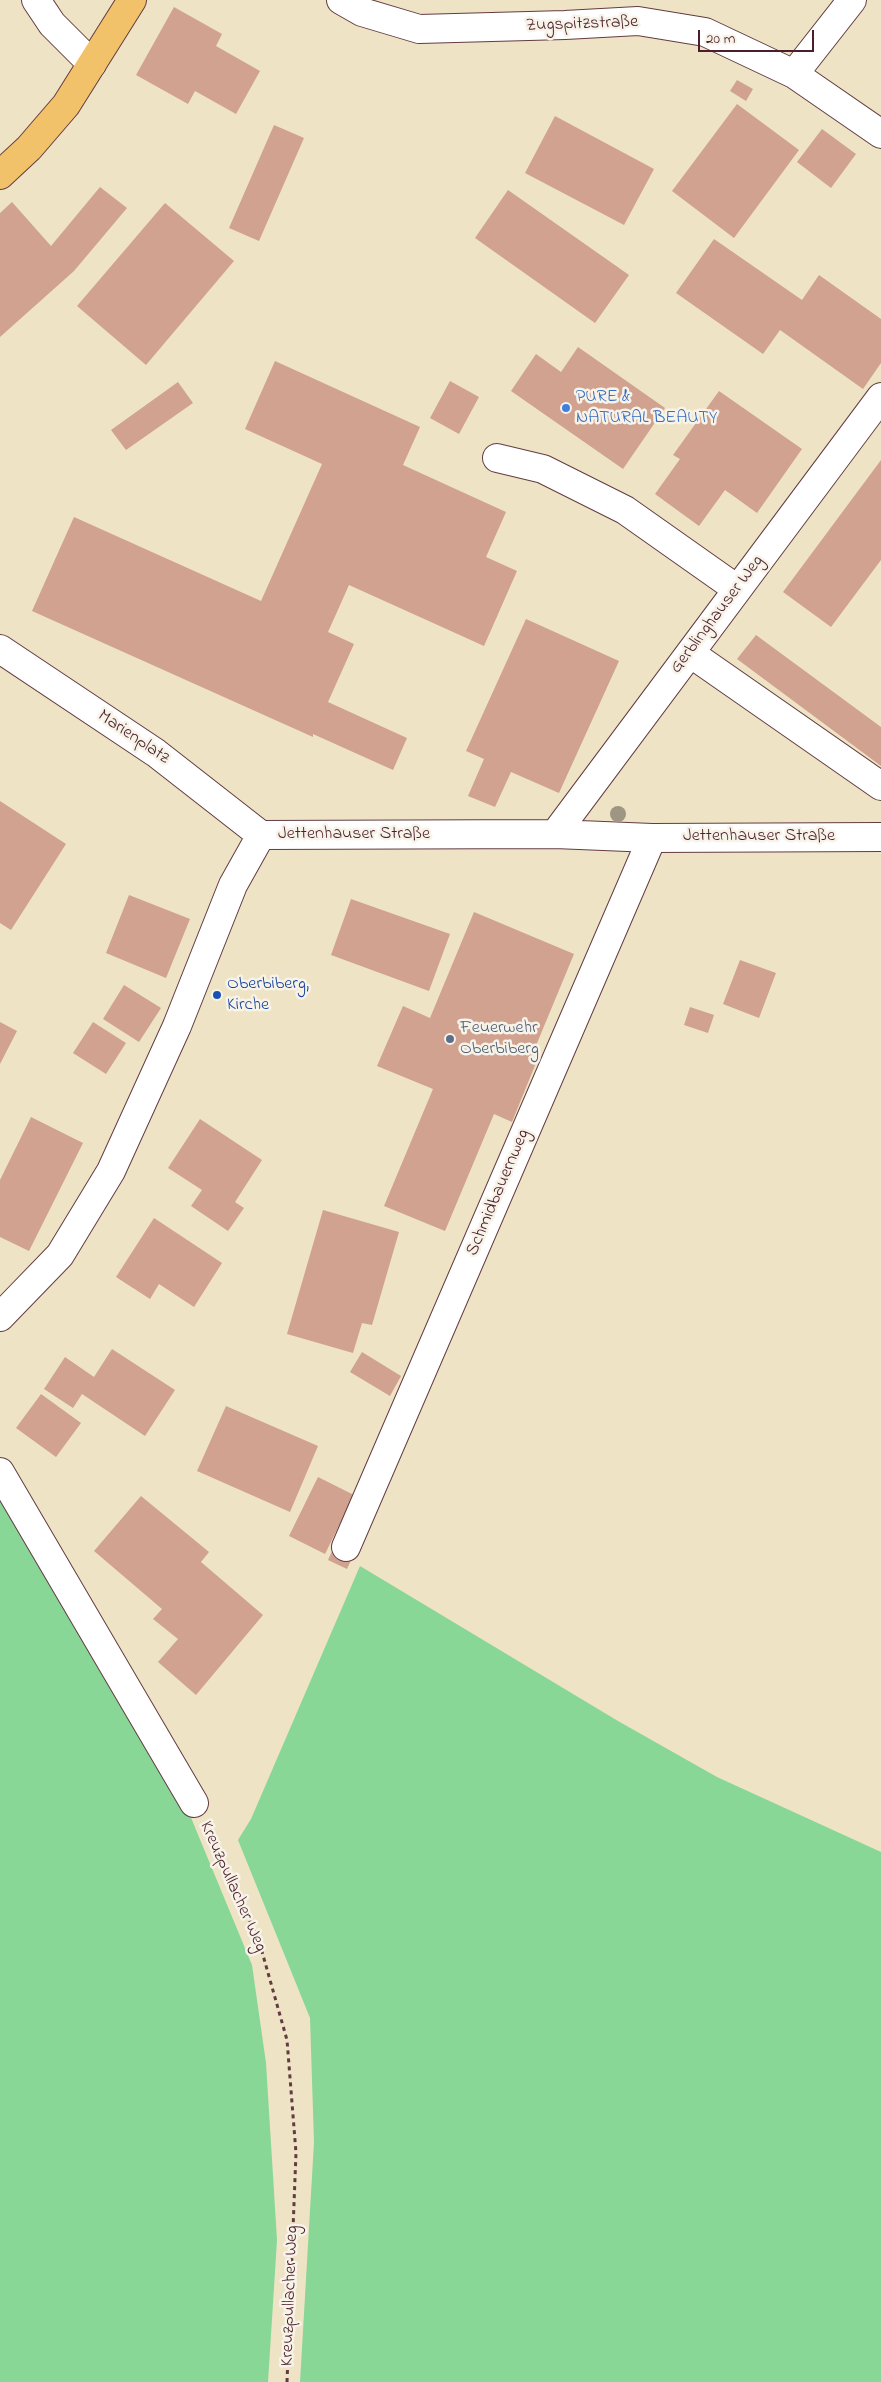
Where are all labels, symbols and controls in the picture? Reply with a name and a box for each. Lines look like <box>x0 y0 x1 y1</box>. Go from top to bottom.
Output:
street label: Zugspitzstraße <box>525 12 639 38</box>
scale bar <box>701 20 817 52</box>
text: 20 m <box>706 28 735 50</box>
place label: PURE & NATURAL BEAUTY <box>576 387 717 429</box>
marker: PURE & NATURAL BEAUTY <box>560 402 572 414</box>
street label: Gerblinghauser Weg <box>667 552 769 678</box>
street label: Marienplatz <box>93 706 173 770</box>
street label: Jettenhauser Straße <box>278 824 430 846</box>
street label: Jettenhauser Straße <box>683 826 835 848</box>
place label: Oberbiberg, Kirche <box>227 974 309 1016</box>
marker: Oberbiberg, Kirche <box>211 989 223 1001</box>
place label: Feuerwehr Oberbiberg <box>460 1018 539 1060</box>
marker: Feuerwehr Oberbiberg <box>444 1033 456 1045</box>
street label: Schmidbauernweg <box>463 1126 535 1260</box>
street label: Kreuzpullacher Weg <box>194 1818 270 1956</box>
street label: Kreuzpullacher Weg <box>278 2225 304 2367</box>

